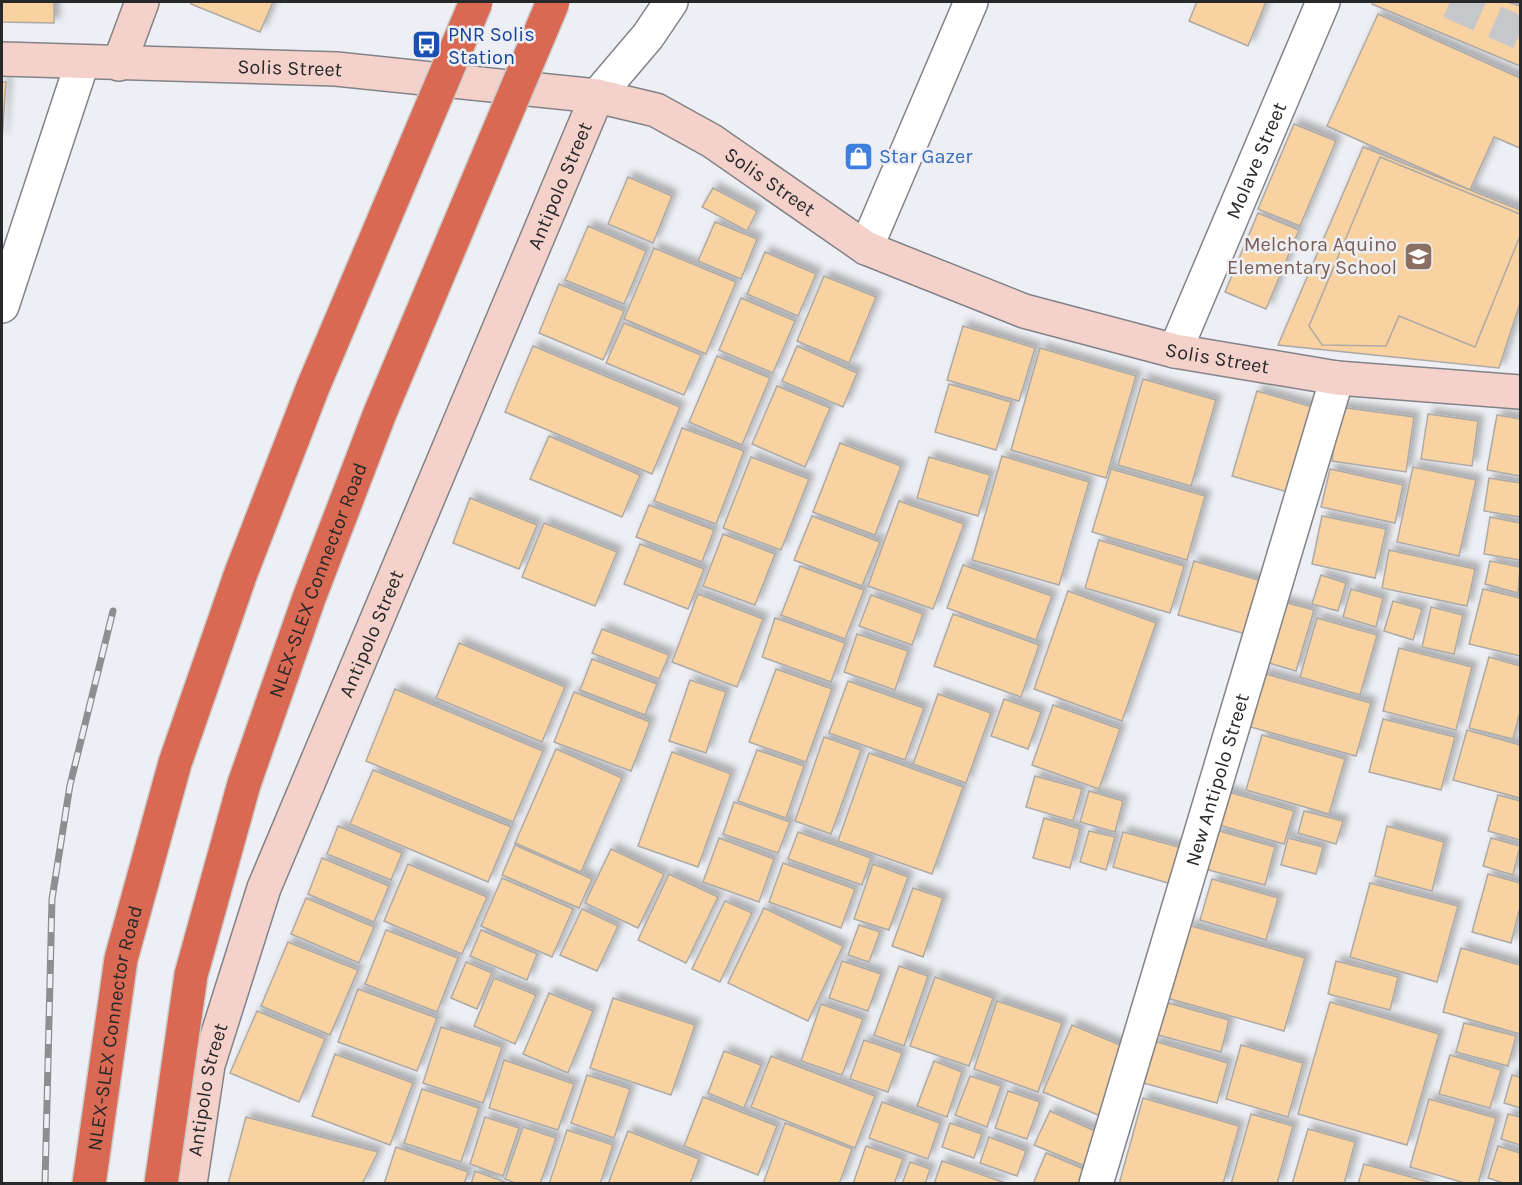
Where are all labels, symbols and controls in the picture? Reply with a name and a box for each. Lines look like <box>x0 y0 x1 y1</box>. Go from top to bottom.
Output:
place label: PNR Solis Station <box>448 23 535 69</box>
bus stop icon: PNR Solis Station <box>411 29 443 61</box>
street label: Solis Street <box>237 55 344 81</box>
street label: Molave Street <box>1221 98 1291 222</box>
street label: Antipolo Street <box>522 118 596 253</box>
shop icon: Star Gazer <box>842 140 874 172</box>
street label: Solis Street <box>721 142 820 221</box>
place label: Star Gazer <box>879 145 973 168</box>
place label: Melchora Aquino Elementary School <box>1227 233 1397 279</box>
school or university icon: Melchora Aquino Elementary School <box>1402 240 1434 272</box>
street label: Solis Street <box>1163 337 1271 378</box>
street label: NLEX-SLEX Connector Road <box>264 459 371 701</box>
street label: Antipolo Street <box>334 566 408 701</box>
street label: New Antipolo Street <box>1180 690 1254 869</box>
street label: NLEX-SLEX Connector Road <box>82 903 147 1152</box>
street label: Antipolo Street <box>183 1019 232 1158</box>

